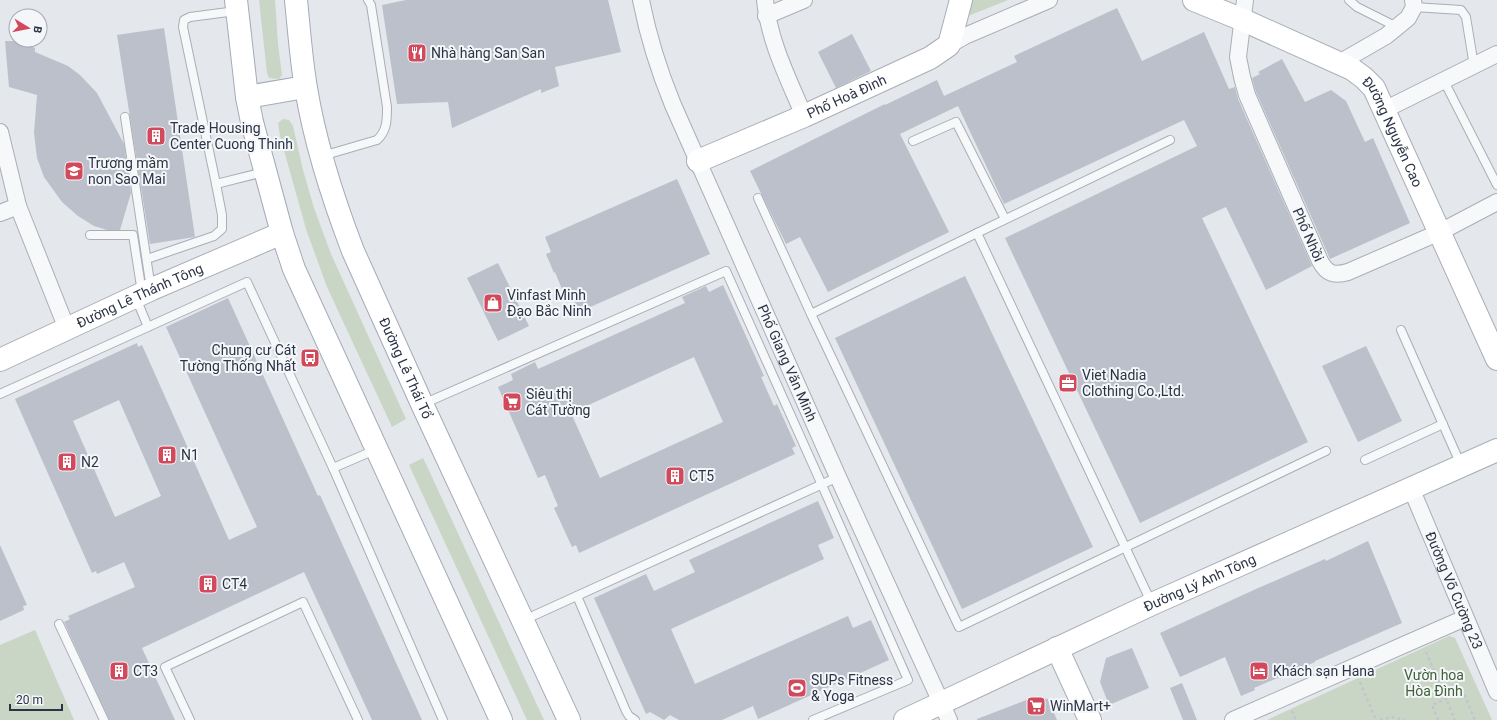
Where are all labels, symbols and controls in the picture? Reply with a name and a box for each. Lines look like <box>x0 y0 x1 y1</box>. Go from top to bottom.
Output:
north arrow <box>8 8 48 48</box>
text: B <box>30 25 44 34</box>
restaurant icon: Nhà hàng San San <box>406 42 428 64</box>
place label: Nhà hàng San San <box>431 45 545 61</box>
street label: Phố Hoà Đình <box>804 71 889 122</box>
street label: Đường Nguyễn Cao <box>1359 73 1426 189</box>
place label: Trade Housing Center Cuong Thinh <box>170 120 293 152</box>
building icon: Trade Housing Center Cuong Thinh <box>145 125 167 147</box>
place label: Trương mầm non Sao Mai <box>88 155 169 187</box>
school or university icon: Trương mầm non Sao Mai <box>63 160 85 182</box>
street label: Phố Nhồi <box>1290 205 1327 264</box>
street label: Đường Lê Thánh Tông <box>74 260 205 331</box>
place label: Vinfast Minh Đạo Bắc Ninh <box>507 287 591 319</box>
shop icon: Vinfast Minh Đạo Bắc Ninh <box>482 292 504 314</box>
street label: Phố Giang Văn Minh <box>754 302 820 424</box>
street label: Đường Lê Thái Tổ <box>376 315 436 421</box>
place label: Chung cư Cát Tường Thống Nhất <box>180 342 296 374</box>
bus stop icon: Chung cư Cát Tường Thống Nhất <box>299 347 321 369</box>
place label: Viet Nadia Clothing Co.,Ltd. <box>1082 367 1185 399</box>
office icon: Viet Nadia Clothing Co.,Ltd. <box>1057 372 1079 394</box>
place label: Siêu thị Cát Tường <box>526 386 590 418</box>
supermarket icon: Siêu thị Cát Tường <box>501 391 523 413</box>
building icon: N1 <box>156 444 178 466</box>
place label: N1 <box>181 447 199 463</box>
building icon: N2 <box>56 451 78 473</box>
place label: N2 <box>81 454 99 470</box>
building icon: CT5 <box>664 465 686 487</box>
place label: CT5 <box>689 468 714 484</box>
street label: Đường Võ Cường 23 <box>1422 529 1486 651</box>
street label: Đường Lý Anh Tông <box>1141 551 1258 615</box>
building icon: CT4 <box>197 573 219 595</box>
place label: CT4 <box>222 576 247 592</box>
building icon: CT3 <box>108 660 130 682</box>
hotel icon: Khách sạn Hana <box>1248 660 1270 682</box>
place label: CT3 <box>133 663 158 679</box>
place label: Khách sạn Hana <box>1273 663 1375 679</box>
park label: Vườn hoa Hòa Đình <box>1404 667 1464 699</box>
place label: SUPs Fitness & Yoga <box>811 672 893 704</box>
sports icon: SUPs Fitness & Yoga <box>786 677 808 699</box>
scale bar <box>10 686 62 712</box>
text: 20 m <box>16 693 43 707</box>
supermarket icon: WinMart+ <box>1025 695 1047 717</box>
place label: WinMart+ <box>1050 698 1111 714</box>

